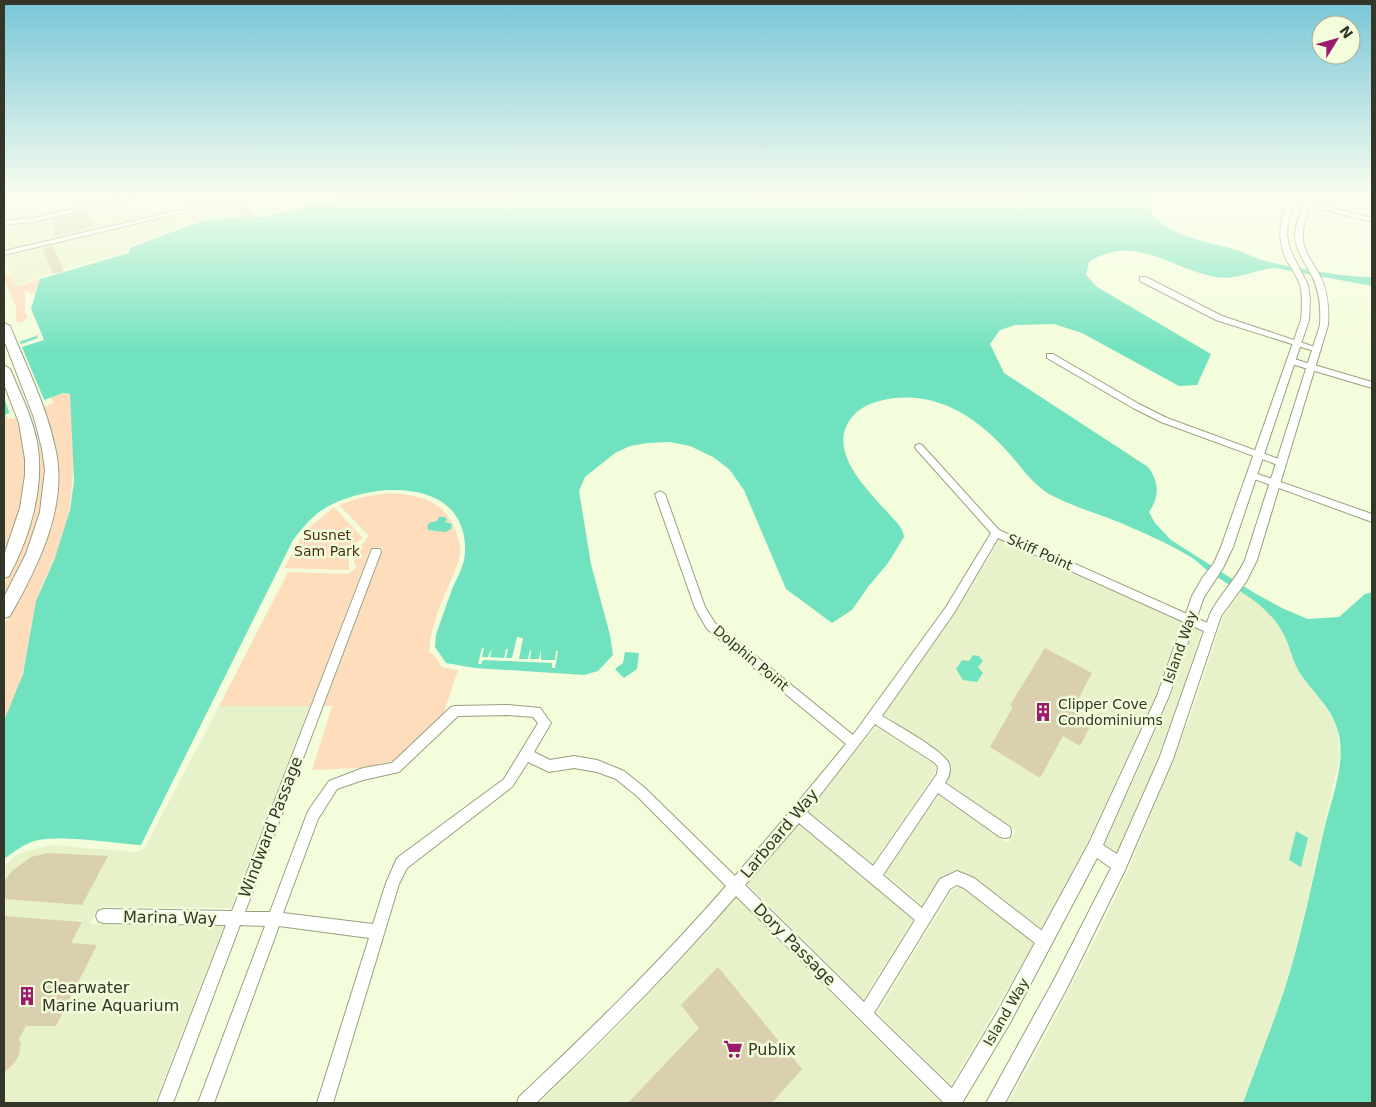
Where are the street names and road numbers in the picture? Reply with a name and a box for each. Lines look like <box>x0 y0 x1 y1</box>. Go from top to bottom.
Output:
street label: Skiff Point <box>1005 531 1076 574</box>
street label: Island Way <box>1160 609 1200 685</box>
street label: Dolphin Point <box>710 622 792 694</box>
street label: Windward Passage <box>235 754 306 901</box>
street label: Larboard Way <box>737 785 822 882</box>
street label: Dory Passage <box>750 899 840 989</box>
street label: Marina Way <box>123 907 217 928</box>
street label: Island Way <box>980 975 1032 1049</box>

